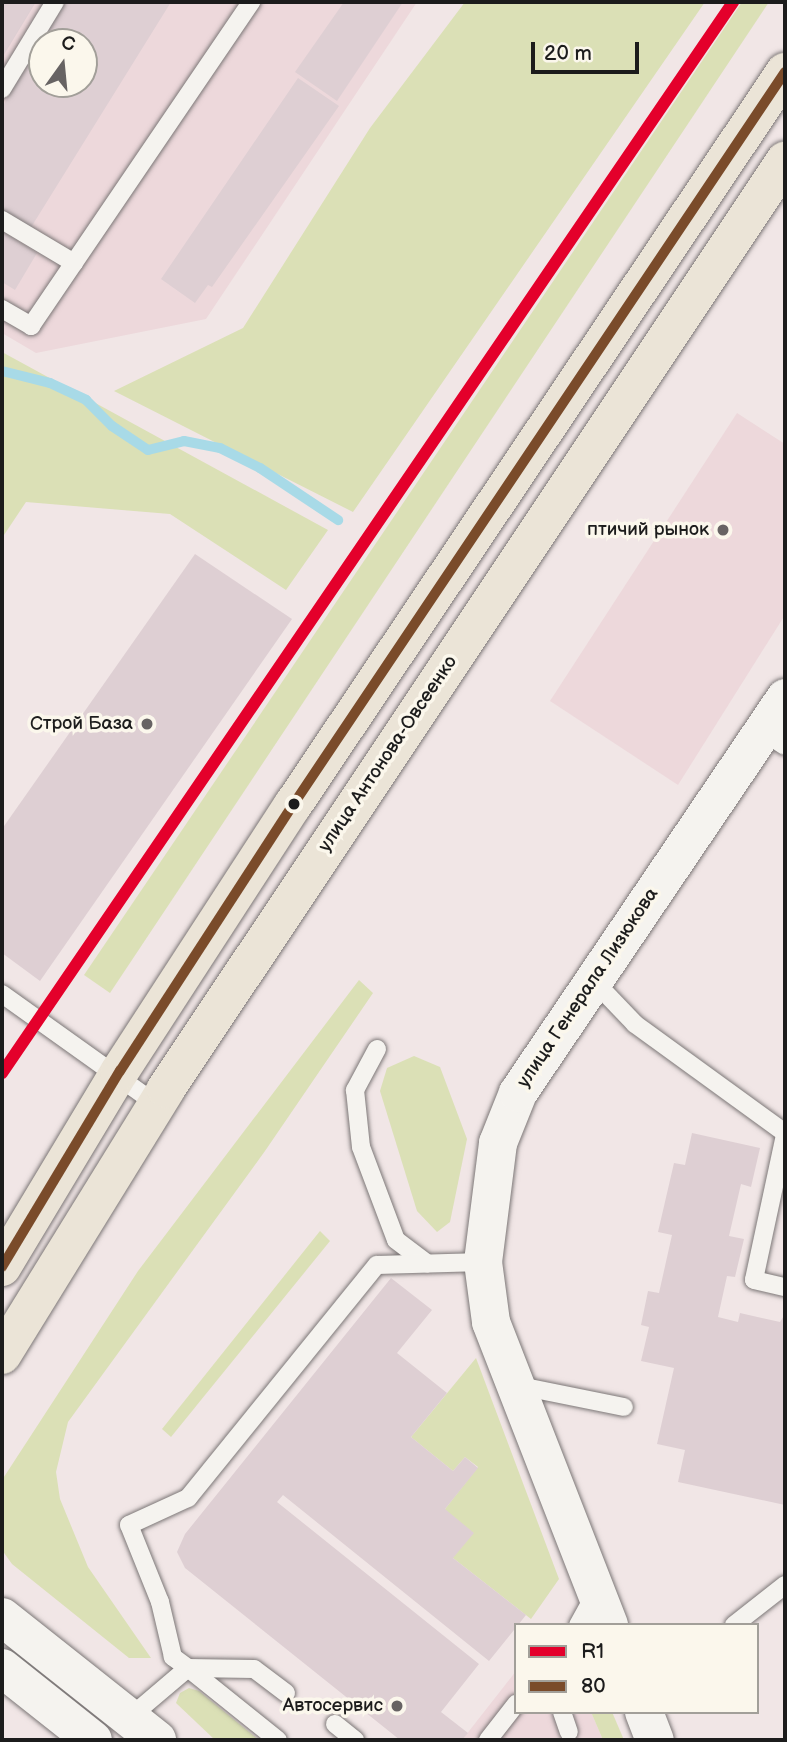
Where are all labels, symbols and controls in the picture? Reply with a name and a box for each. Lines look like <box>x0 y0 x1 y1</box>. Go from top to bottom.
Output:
north arrow <box>28 28 98 98</box>
scale bar <box>535 28 644 72</box>
text: С <box>59 31 77 57</box>
text: 20 m <box>544 41 592 66</box>
place label: птичий рынок <box>587 519 709 541</box>
marker: птичий рынок <box>715 522 731 538</box>
street label: улица Антонова-Овсеенко <box>314 652 462 856</box>
place label: Строй База <box>30 713 133 735</box>
marker: Строй База <box>139 716 155 732</box>
unlabelled marker <box>287 797 301 811</box>
street label: улица Генерала Лизюкова <box>513 884 663 1092</box>
legend <box>514 1623 759 1714</box>
text: R1 <box>581 1639 604 1664</box>
text: 80 <box>581 1674 606 1699</box>
place label: Автосервис <box>283 1695 383 1717</box>
marker: Автосервис <box>389 1698 405 1714</box>

